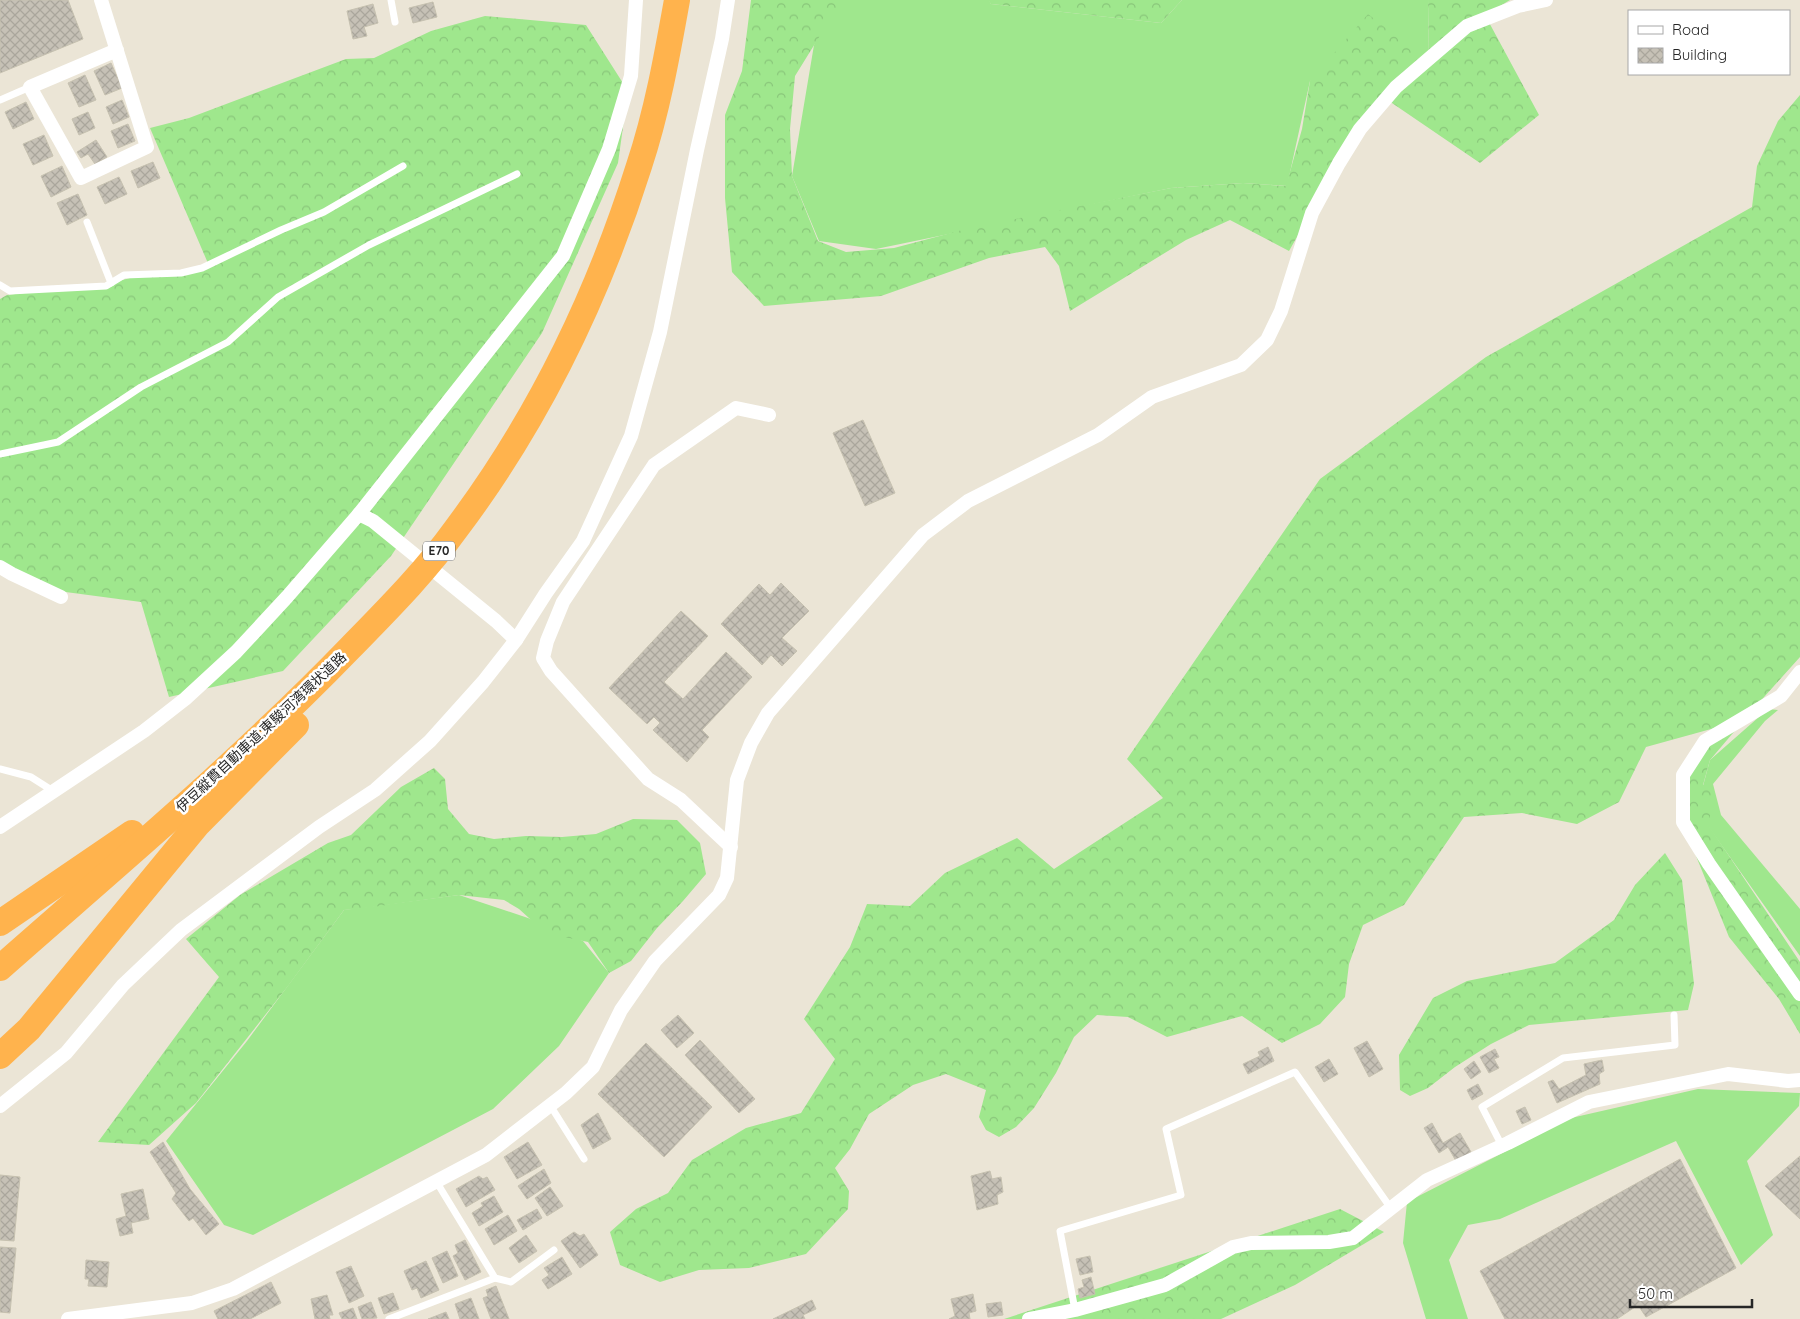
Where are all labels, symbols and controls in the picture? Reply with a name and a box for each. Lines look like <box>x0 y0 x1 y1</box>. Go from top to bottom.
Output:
legend <box>1628 10 1790 75</box>
text: Road <box>1672 20 1709 39</box>
text: Building <box>1672 45 1727 64</box>
road number: E70 <box>423 542 455 560</box>
street label: 伊豆縦貫自動車道;東駿河湾環状道路 <box>172 648 350 816</box>
scale bar <box>1630 1276 1752 1308</box>
text: 50 m <box>1638 1284 1673 1303</box>

